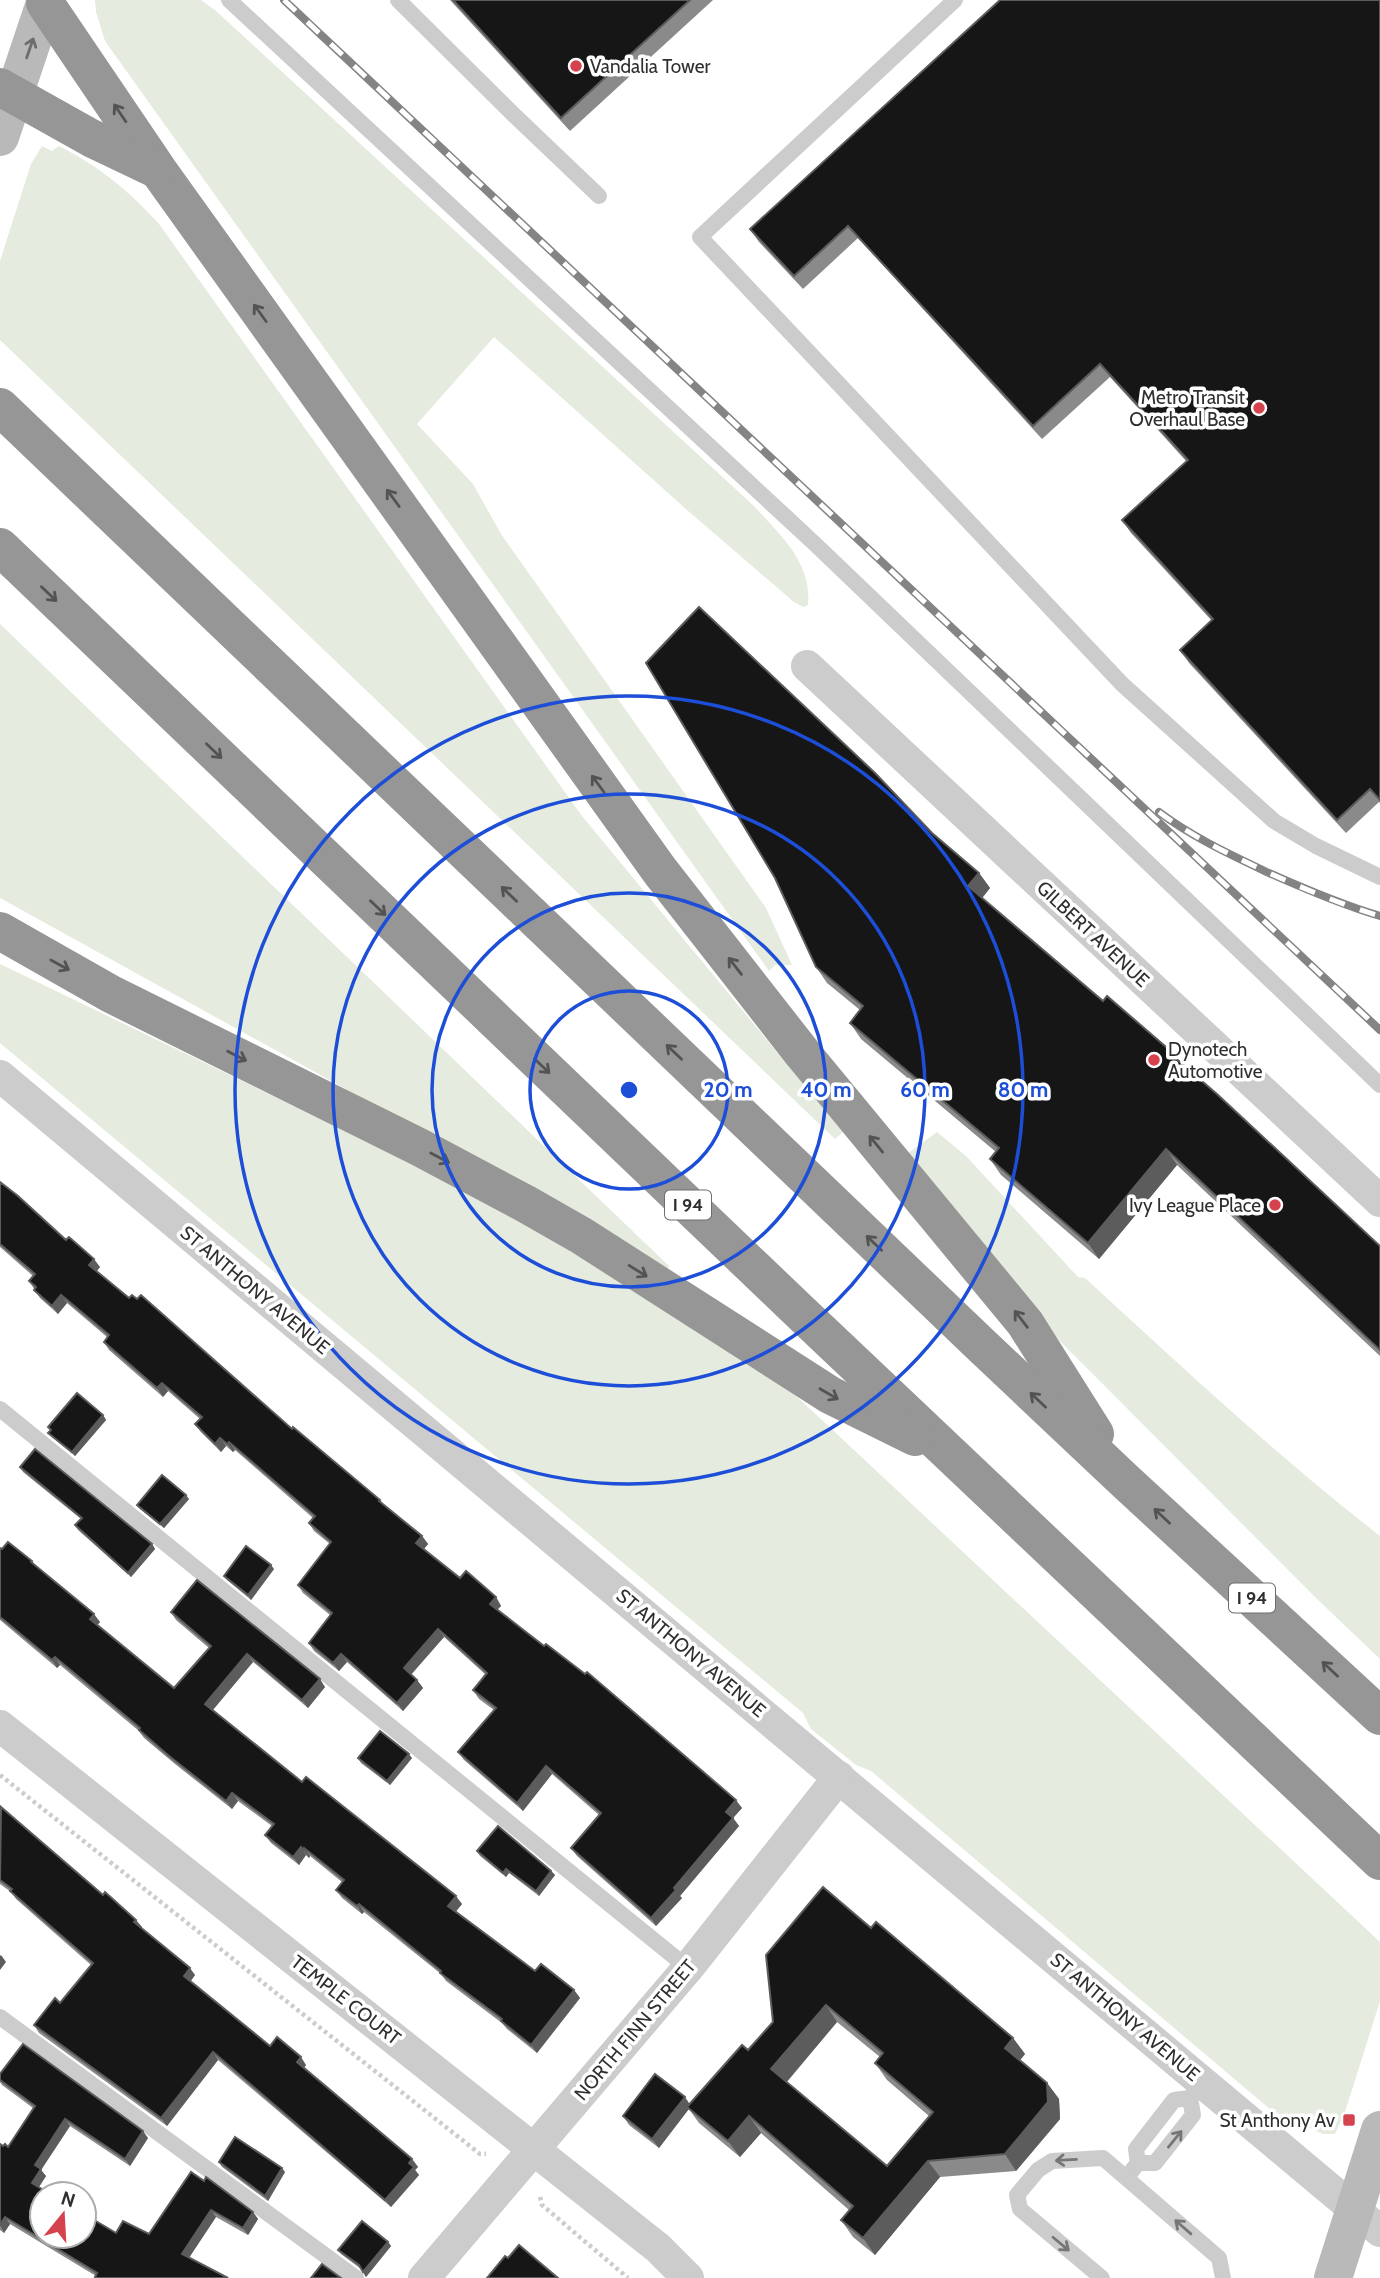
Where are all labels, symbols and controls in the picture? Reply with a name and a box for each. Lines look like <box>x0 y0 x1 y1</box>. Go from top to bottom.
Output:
one-way arrow <box>25 37 37 59</box>
place label: Vandalia Tower <box>590 55 711 78</box>
marker: Vandalia Tower <box>568 58 584 74</box>
one-way arrow <box>113 104 127 123</box>
one-way arrow <box>253 304 267 323</box>
place label: Metro Transit Overhaul Base <box>1129 386 1246 431</box>
marker: Metro Transit Overhaul Base <box>1251 400 1267 416</box>
one-way arrow <box>385 489 400 508</box>
one-way arrow <box>40 585 57 602</box>
one-way arrow <box>205 743 222 760</box>
one-way arrow <box>591 775 605 794</box>
street label: GILBERT AVENUE <box>1032 876 1154 992</box>
one-way arrow <box>501 886 518 903</box>
one-way arrow <box>369 900 386 917</box>
one-way arrow <box>727 957 742 976</box>
one-way arrow <box>49 958 69 972</box>
place label: Dynotech Automotive <box>1168 1038 1263 1083</box>
one-way arrow <box>666 1043 683 1060</box>
one-way arrow <box>226 1050 247 1064</box>
marker: Dynotech Automotive <box>1146 1052 1162 1068</box>
one-way arrow <box>534 1057 551 1074</box>
text: 20 m <box>704 1077 752 1102</box>
text: 40 m <box>801 1077 851 1102</box>
text: 60 m <box>900 1077 950 1102</box>
text: 80 m <box>998 1077 1048 1102</box>
centre of rings <box>617 1078 641 1102</box>
one-way arrow <box>869 1135 884 1153</box>
one-way arrow <box>429 1152 450 1166</box>
road number: I 94 <box>665 1190 711 1220</box>
place label: Ivy League Place <box>1129 1194 1261 1217</box>
marker: Ivy League Place <box>1267 1197 1283 1213</box>
street label: ST ANTHONY AVENUE <box>176 1221 334 1359</box>
one-way arrow <box>866 1234 883 1251</box>
one-way arrow <box>627 1264 647 1278</box>
one-way arrow <box>1014 1311 1029 1329</box>
one-way arrow <box>818 1388 839 1401</box>
one-way arrow <box>1030 1391 1047 1408</box>
one-way arrow <box>1154 1507 1171 1524</box>
road number: I 94 <box>1229 1583 1275 1612</box>
street label: ST ANTHONY AVENUE <box>612 1584 770 1722</box>
one-way arrow <box>1322 1661 1339 1678</box>
street label: ST ANTHONY AVENUE <box>1046 1948 1204 2086</box>
street label: TEMPLE COURT <box>287 1950 405 2050</box>
street label: NORTH FINN STREET <box>569 1955 701 2105</box>
place label: St Anthony Av <box>1220 2109 1336 2132</box>
marker: St Anthony Av <box>1341 2112 1357 2128</box>
one-way arrow <box>1167 2131 1182 2149</box>
one-way arrow <box>1055 2154 1078 2167</box>
north arrow <box>28 2180 98 2250</box>
text: N <box>58 2186 78 2212</box>
one-way arrow <box>1174 2219 1192 2235</box>
one-way arrow <box>1051 2236 1069 2251</box>

